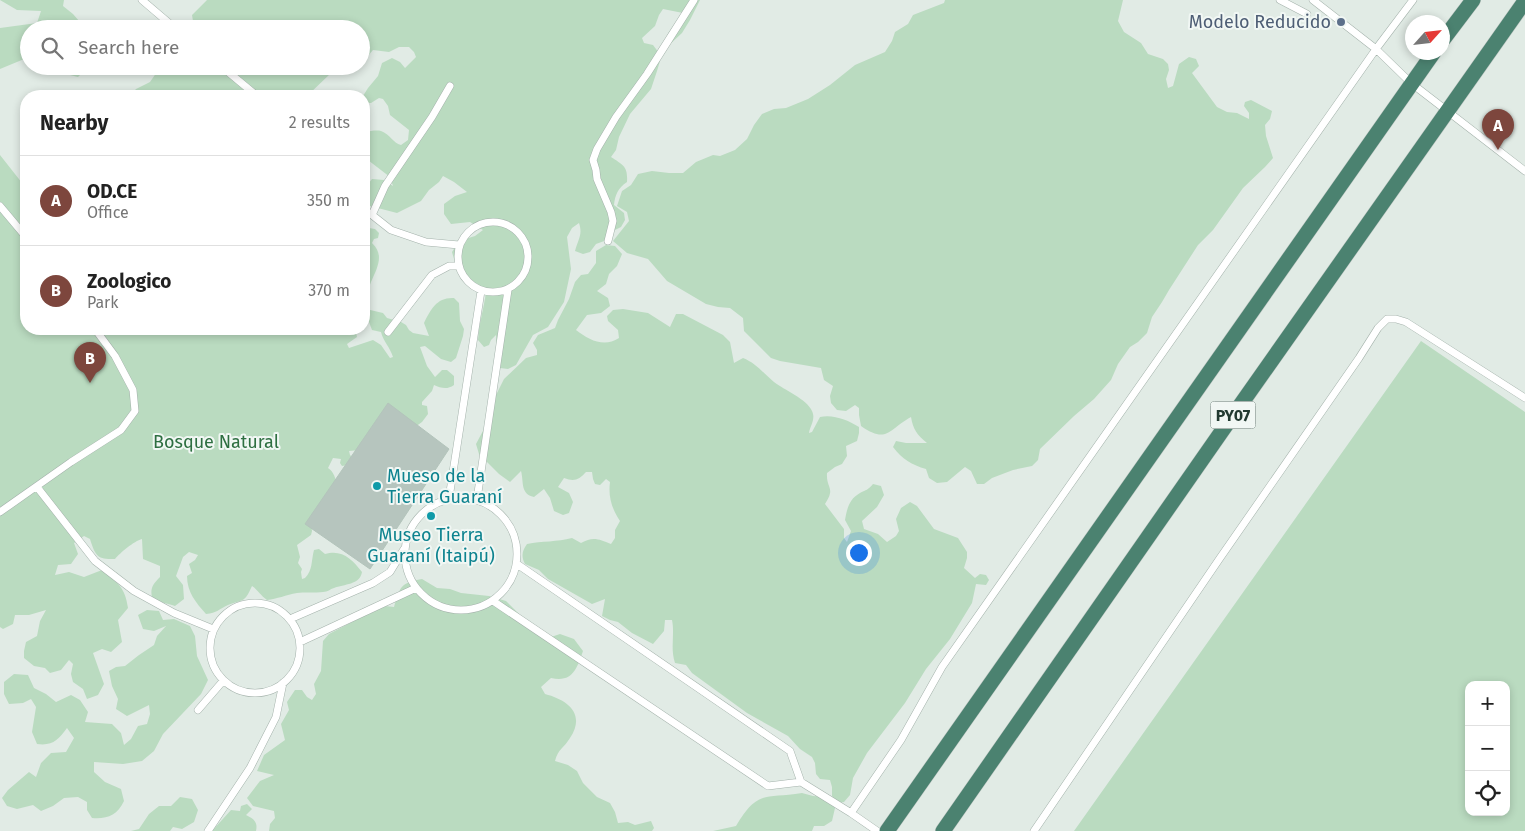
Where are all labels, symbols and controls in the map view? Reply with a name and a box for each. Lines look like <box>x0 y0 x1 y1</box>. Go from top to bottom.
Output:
place label: Modelo Reducido <box>1189 11 1331 33</box>
north arrow <box>1405 15 1450 60</box>
marker: Modelo Reducido <box>1335 16 1347 28</box>
search box <box>20 20 370 75</box>
icon: search <box>38 34 66 62</box>
text: Search here <box>78 36 179 59</box>
pin: A <box>1482 109 1514 150</box>
text: Nearby <box>40 110 108 136</box>
text: 2 results <box>289 113 350 132</box>
text: OD.CE <box>87 180 137 203</box>
text: A <box>51 191 61 210</box>
text: 350 m <box>307 191 350 210</box>
text: Office <box>87 203 129 222</box>
text: Zoologico <box>87 270 171 293</box>
text: B <box>51 281 61 300</box>
text: 370 m <box>308 281 350 300</box>
text: Park <box>87 293 119 312</box>
pin: B <box>74 342 106 383</box>
road number: PY07 <box>1210 402 1256 428</box>
park label: Bosque Natural <box>153 431 279 453</box>
place label: Mueso de la Tierra Guaraní <box>387 465 502 508</box>
marker: Mueso de la Tierra Guaraní <box>371 480 383 492</box>
marker: Museo Tierra Guaraní (Itaipú) <box>425 510 437 522</box>
place label: Museo Tierra Guaraní (Itaipú) <box>367 524 495 567</box>
your location <box>846 540 872 566</box>
map controls <box>1465 681 1510 816</box>
button: + <box>1465 681 1510 726</box>
button: − <box>1465 726 1510 771</box>
button: locate <box>1465 771 1510 816</box>

